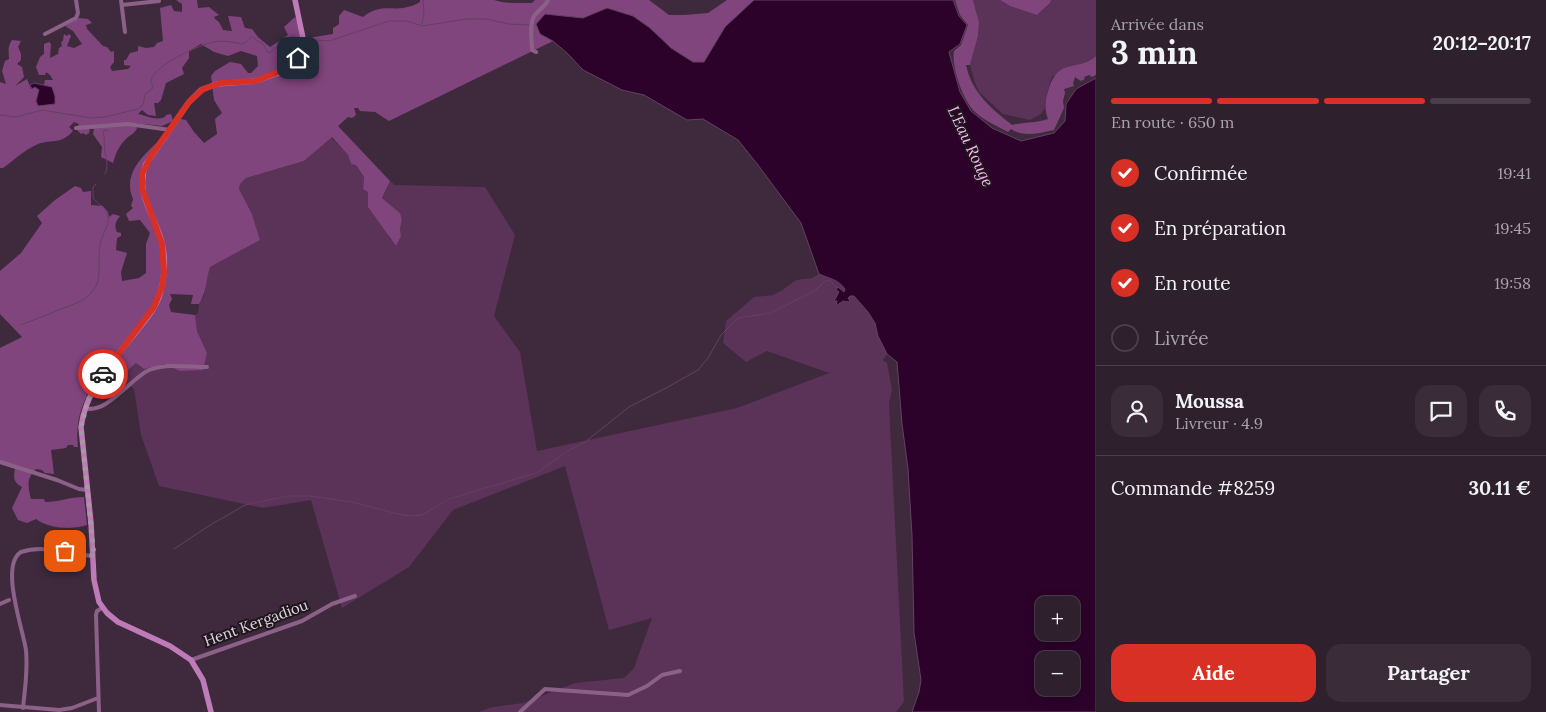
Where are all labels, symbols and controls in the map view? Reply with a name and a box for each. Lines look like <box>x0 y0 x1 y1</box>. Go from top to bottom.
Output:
text: Arrivée dans <box>1111 14 1204 34</box>
text: 20:12–20:17 <box>1433 31 1531 55</box>
text: 3 min <box>1111 32 1198 73</box>
pin <box>277 37 319 79</box>
icon: home <box>284 44 312 72</box>
water label: L'Eau Rouge <box>944 102 999 190</box>
text: En route · 650 m <box>1111 112 1234 132</box>
icon: check <box>1111 159 1139 187</box>
text: Confirmée <box>1154 161 1247 185</box>
text: 19:41 <box>1497 163 1531 183</box>
icon: check <box>1111 214 1139 242</box>
text: En préparation <box>1154 216 1286 240</box>
text: 19:45 <box>1495 218 1531 238</box>
icon: check <box>1111 269 1139 297</box>
text: En route <box>1154 271 1231 295</box>
text: 19:58 <box>1494 273 1531 293</box>
text: Livrée <box>1154 326 1209 350</box>
courier <box>78 349 128 399</box>
icon: car <box>89 360 117 388</box>
button: person <box>1111 385 1163 437</box>
button: chat <box>1415 385 1467 437</box>
button: phone <box>1479 385 1531 437</box>
text: Moussa <box>1175 389 1244 413</box>
text: Livreur · 4.9 <box>1175 413 1263 433</box>
text: Commande #8259 <box>1111 476 1275 500</box>
text: 30.11 € <box>1468 476 1531 500</box>
pin <box>44 530 86 572</box>
icon: bag <box>51 537 79 565</box>
street label: Hent Kergadiou <box>201 595 311 650</box>
map controls <box>1035 596 1080 696</box>
button: + <box>1035 596 1080 641</box>
button: Aide <box>1111 644 1316 702</box>
button: Partager <box>1326 644 1531 702</box>
button: − <box>1035 651 1080 696</box>

